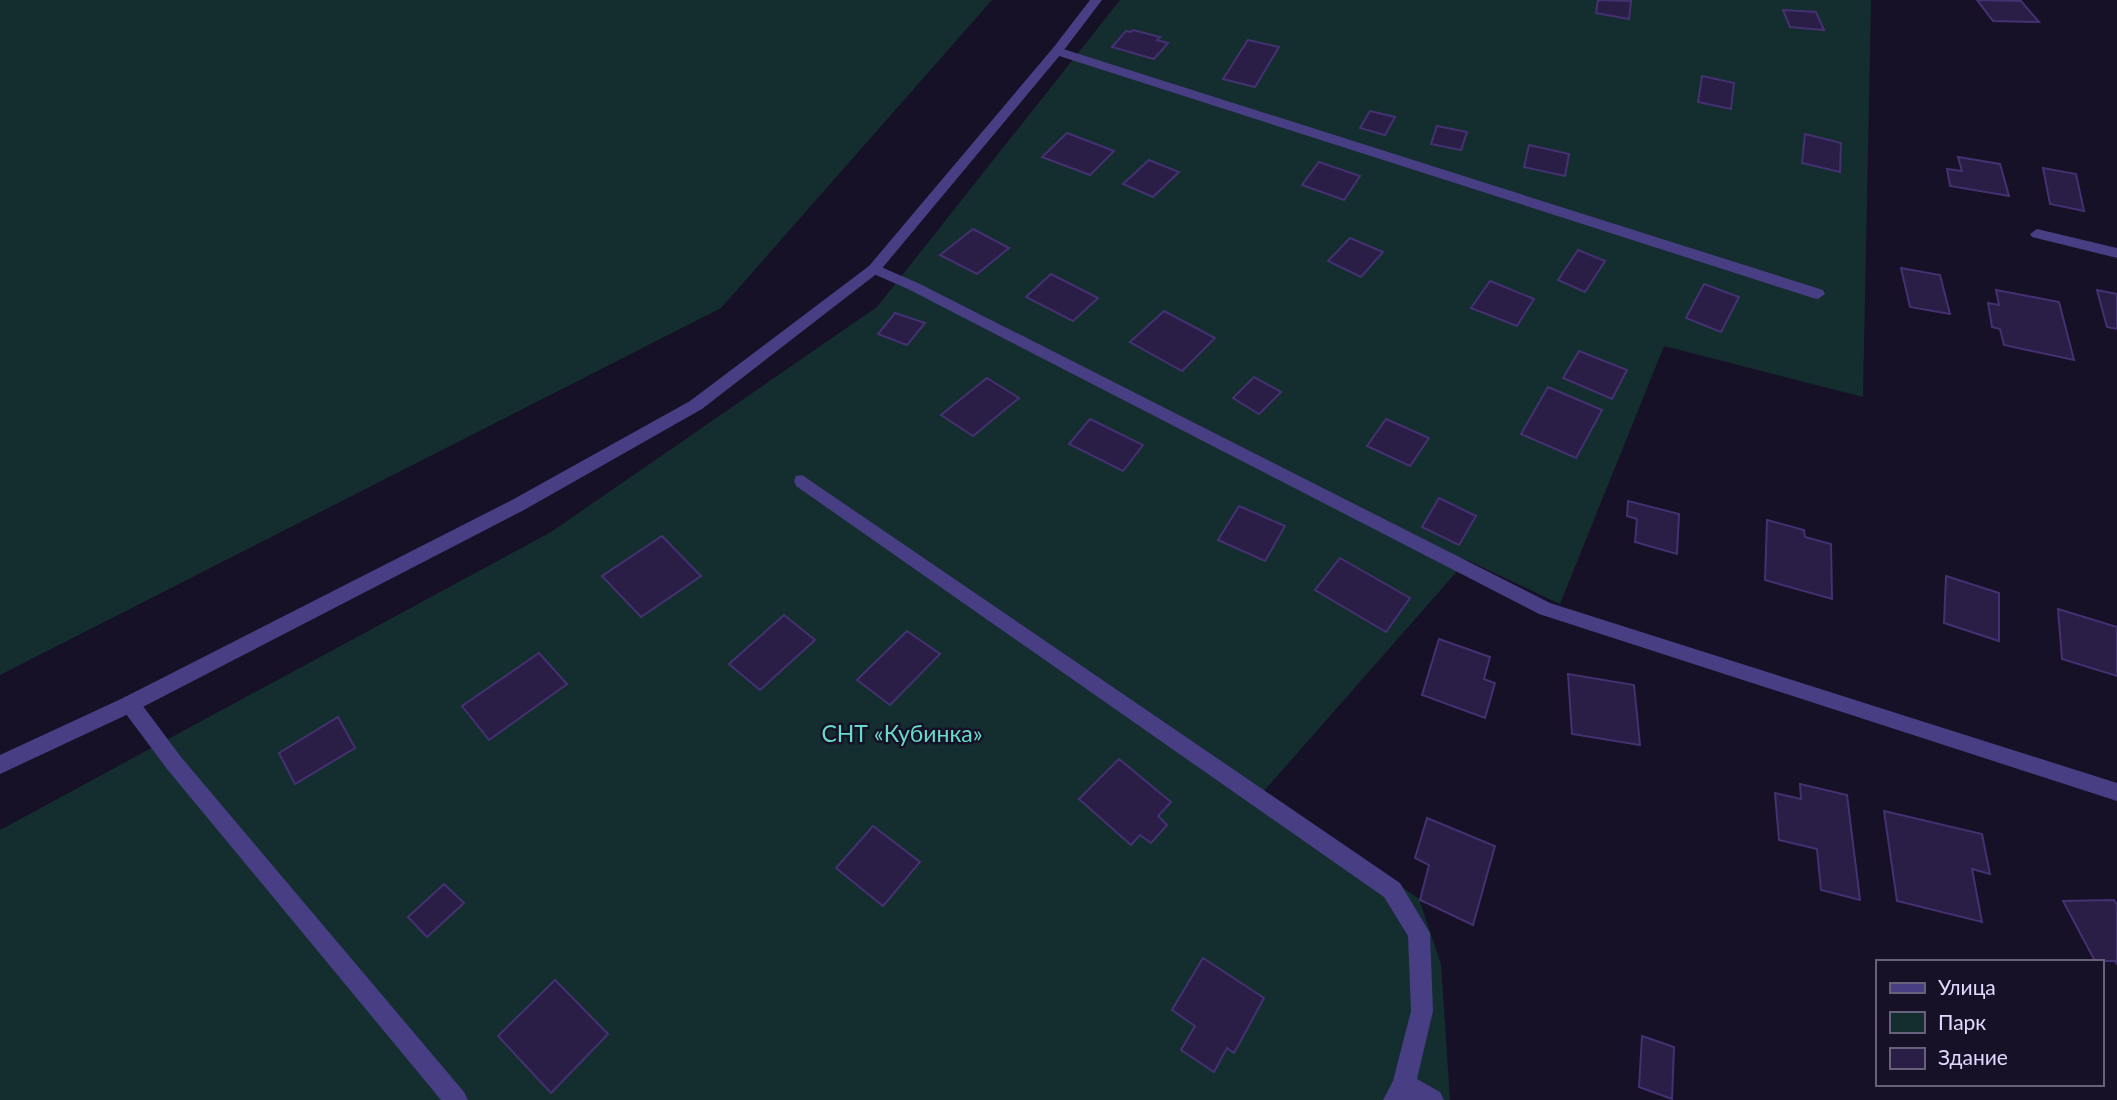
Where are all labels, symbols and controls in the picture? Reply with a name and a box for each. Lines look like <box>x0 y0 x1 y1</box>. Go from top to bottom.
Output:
park label: СНТ «Кубинка» <box>821 719 983 747</box>
legend <box>1876 960 2103 1086</box>
text: Улица <box>1938 974 1996 999</box>
text: Парк <box>1938 1009 1986 1034</box>
text: Здание <box>1938 1044 2008 1069</box>

